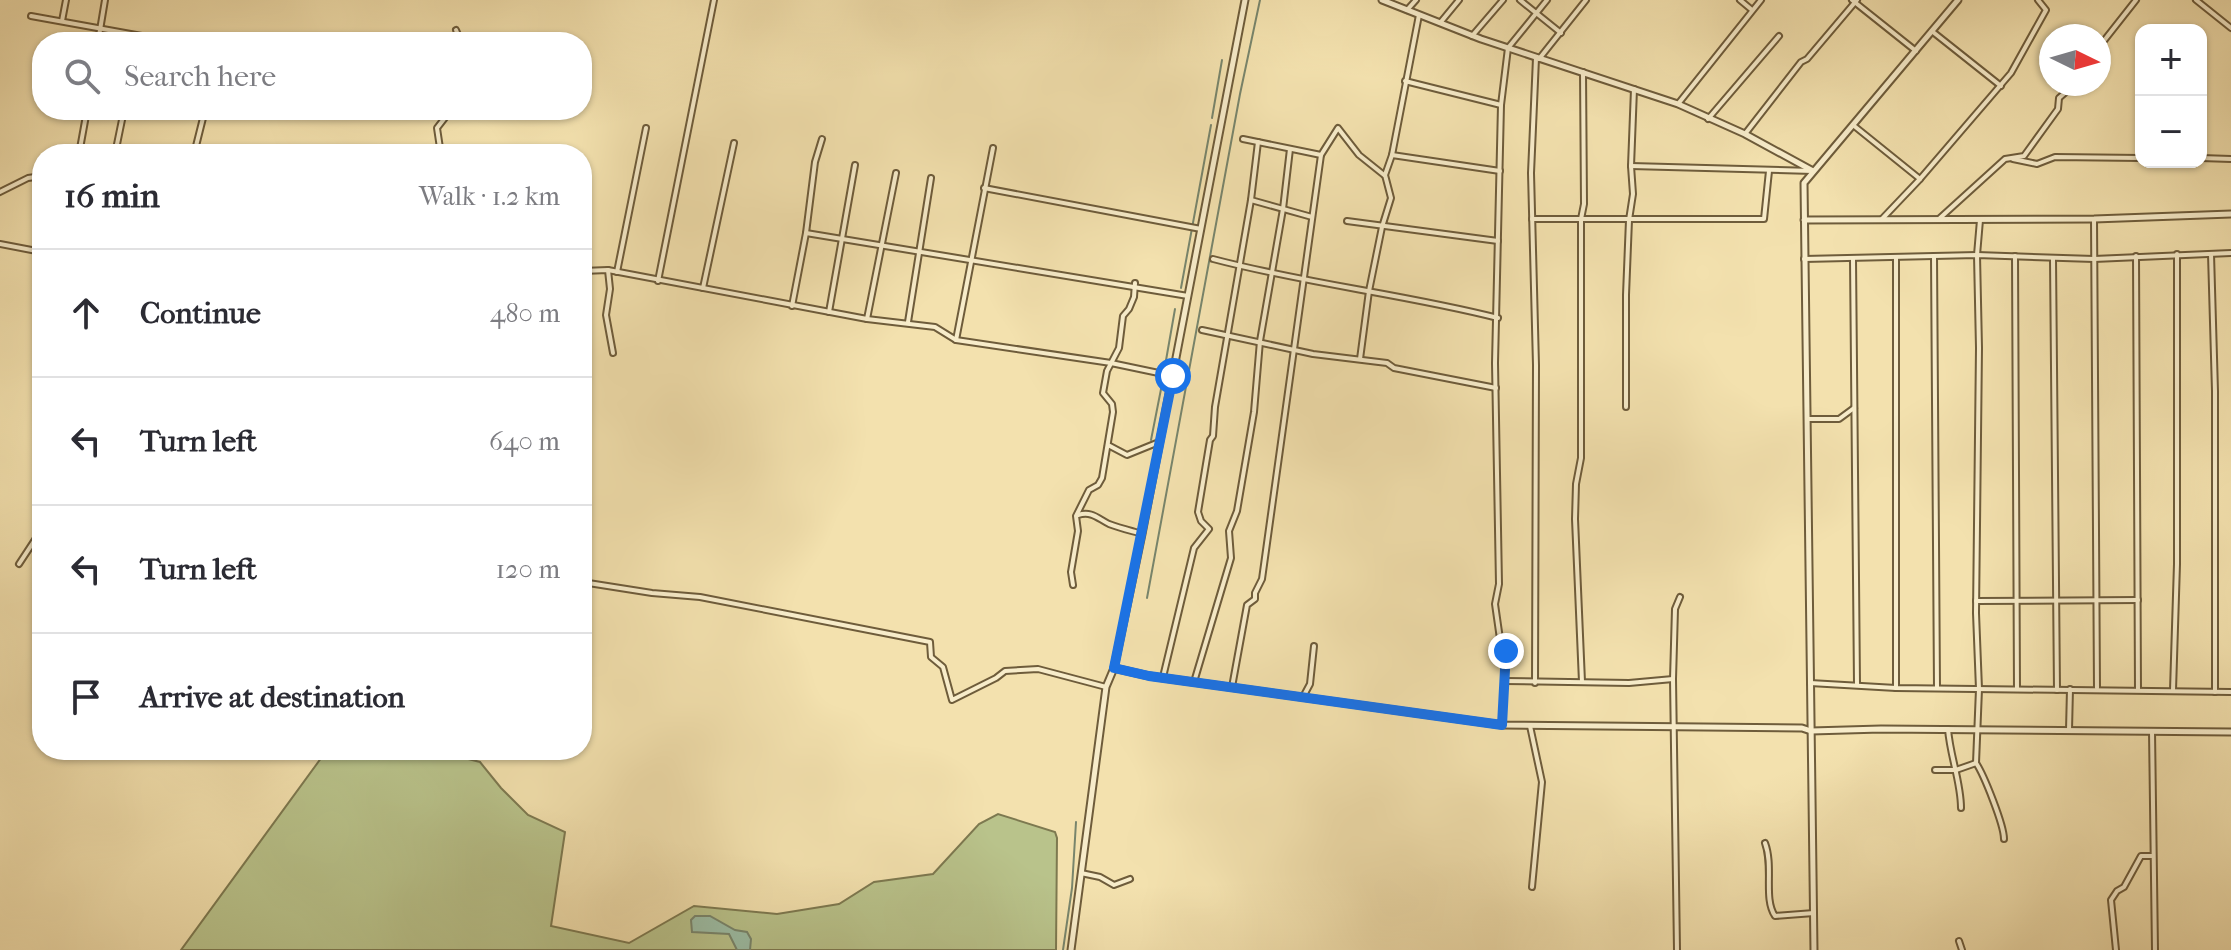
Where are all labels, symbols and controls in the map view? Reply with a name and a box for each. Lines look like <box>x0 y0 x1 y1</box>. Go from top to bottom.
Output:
north arrow <box>2039 24 2111 96</box>
map controls <box>2135 24 2207 168</box>
button: + <box>2135 24 2207 96</box>
search box <box>32 32 592 120</box>
icon: search <box>60 54 104 98</box>
text: Search here <box>124 59 276 94</box>
button: − <box>2135 96 2207 168</box>
text: 16 min <box>64 176 160 216</box>
text: Walk · 1.2 km <box>419 181 560 212</box>
icon: ahead <box>64 291 108 335</box>
text: Continue <box>140 296 261 331</box>
text: 480 m <box>490 298 560 329</box>
route start <box>1155 358 1191 394</box>
icon: left <box>64 419 108 463</box>
text: Turn left <box>140 424 257 459</box>
text: 640 m <box>489 426 560 457</box>
icon: left <box>64 547 108 591</box>
text: Turn left <box>140 552 257 587</box>
text: 120 m <box>496 554 560 585</box>
route end <box>1488 633 1524 669</box>
icon: arrive <box>64 675 108 719</box>
text: Arrive at destination <box>140 680 405 715</box>

